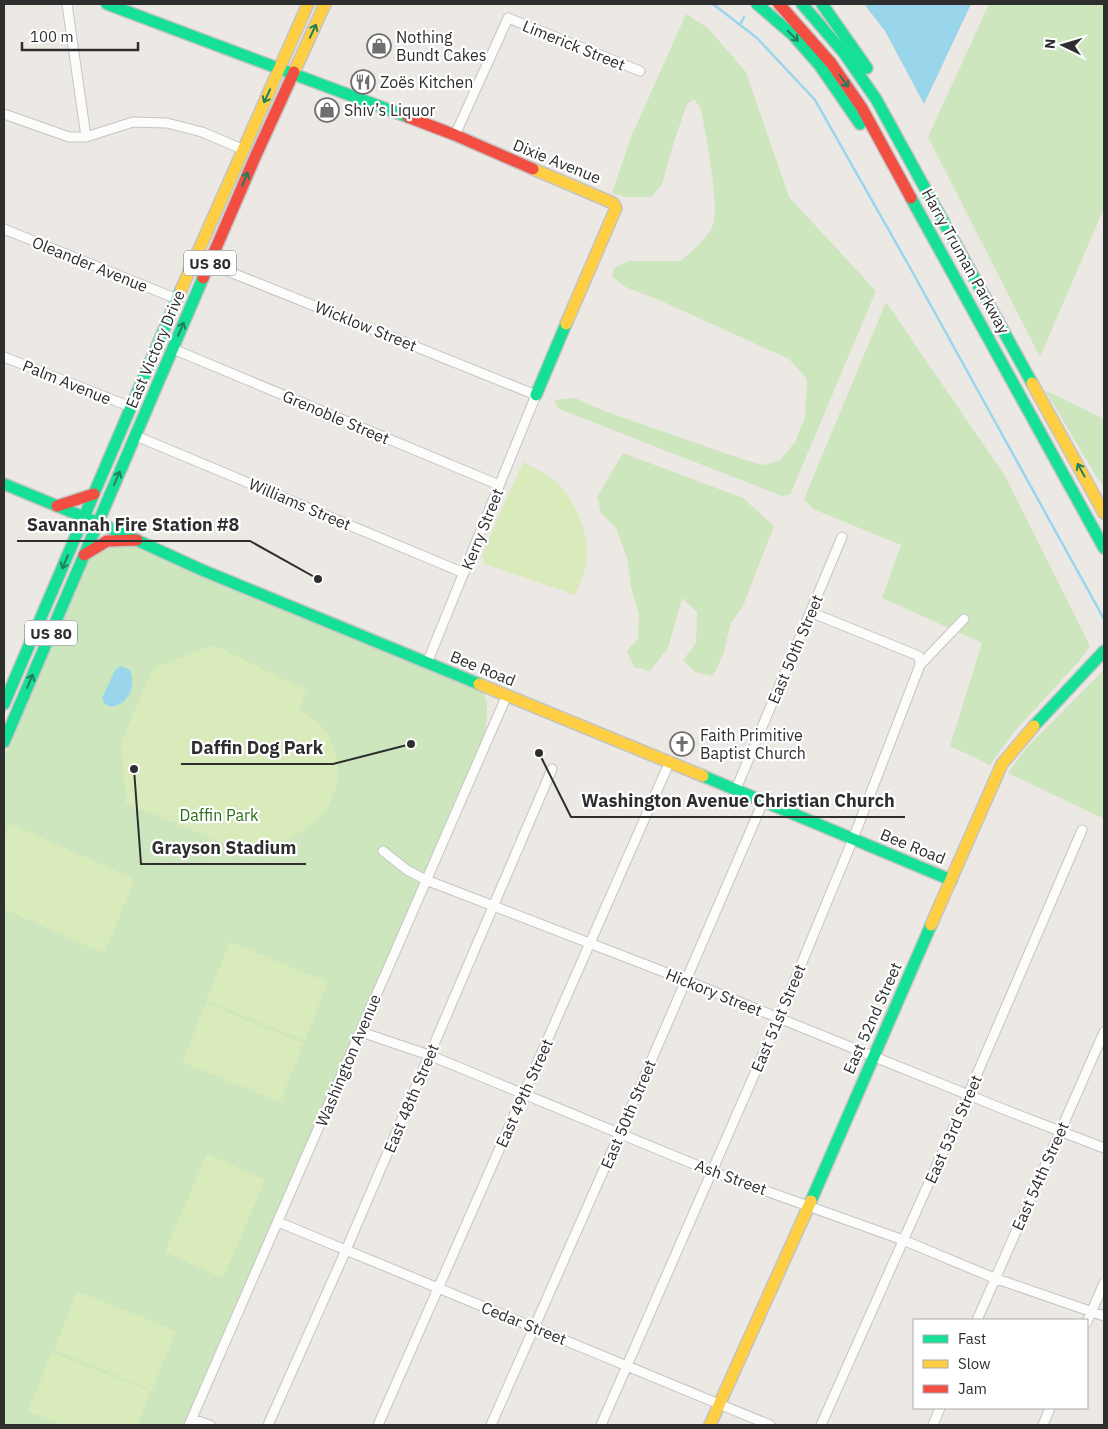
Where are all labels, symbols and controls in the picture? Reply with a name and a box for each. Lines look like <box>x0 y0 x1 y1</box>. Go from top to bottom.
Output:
street label: Limerick Street <box>520 15 628 75</box>
scale bar <box>22 20 139 52</box>
north arrow <box>1038 20 1088 70</box>
one-way arrow <box>308 24 318 39</box>
text: 100 m <box>30 27 74 46</box>
place label: Nothing Bundt Cakes <box>396 27 487 65</box>
one-way arrow <box>787 30 799 42</box>
shop icon: Nothing Bundt Cakes <box>366 33 392 59</box>
text: N <box>1041 38 1059 50</box>
restaurant icon: Zoës Kitchen <box>350 69 376 95</box>
place label: Zoës Kitchen <box>380 72 473 92</box>
one-way arrow <box>839 74 849 88</box>
one-way arrow <box>261 88 271 103</box>
shop icon: Shiv’s Liquor <box>314 97 340 123</box>
place label: Shiv’s Liquor <box>344 100 435 120</box>
street label: Dixie Avenue <box>510 134 604 188</box>
one-way arrow <box>241 172 251 187</box>
street label: Harry Truman Parkway <box>918 185 1014 337</box>
street label: Oleander Avenue <box>29 232 151 296</box>
road number: US 80 <box>184 250 236 276</box>
street label: East Victory Drive <box>121 287 189 411</box>
street label: Wicklow Street <box>312 297 420 355</box>
one-way arrow <box>177 322 187 337</box>
street label: Palm Avenue <box>20 355 114 409</box>
street label: Grenoble Street <box>280 386 392 448</box>
one-way arrow <box>1076 463 1086 478</box>
one-way arrow <box>113 471 123 486</box>
street label: Williams Street <box>246 474 354 534</box>
street label: Kerry Street <box>457 485 507 573</box>
callout: Savannah Fire Station #8 <box>17 508 250 541</box>
text: Savannah Fire Station #8 <box>27 513 239 536</box>
one-way arrow <box>59 554 69 569</box>
street label: East 50th Street <box>763 591 827 707</box>
road number: US 80 <box>25 620 77 646</box>
street label: Bee Road <box>447 646 519 690</box>
one-way arrow <box>25 674 35 689</box>
place label: Faith Primitive Baptist Church <box>700 725 806 763</box>
callout: Daffin Dog Park <box>181 731 333 764</box>
church icon: Faith Primitive Baptist Church <box>669 731 695 757</box>
text: Daffin Dog Park <box>191 736 324 759</box>
callout: Washington Avenue Christian Church <box>571 784 905 817</box>
text: Washington Avenue Christian Church <box>581 789 895 812</box>
park label: Daffin Park <box>180 805 259 825</box>
street label: Bee Road <box>877 824 949 868</box>
callout: Grayson Stadium <box>141 831 306 864</box>
text: Grayson Stadium <box>152 836 296 859</box>
street label: East 52nd Street <box>838 959 906 1077</box>
street label: East 51st Street <box>746 961 810 1075</box>
street label: Hickory Street <box>663 964 765 1020</box>
street label: Washington Avenue <box>311 991 385 1129</box>
street label: East 49th Street <box>491 1036 557 1150</box>
street label: East 48th Street <box>379 1040 443 1156</box>
street label: East 50th Street <box>596 1056 660 1172</box>
street label: East 53rd Street <box>920 1072 986 1186</box>
street label: East 54th Street <box>1007 1119 1073 1233</box>
street label: Ash Street <box>692 1155 770 1199</box>
street label: Cedar Street <box>478 1297 570 1349</box>
legend <box>913 1319 1088 1409</box>
text: Fast <box>958 1329 986 1348</box>
text: Slow <box>958 1354 991 1373</box>
text: Jam <box>958 1379 987 1398</box>

